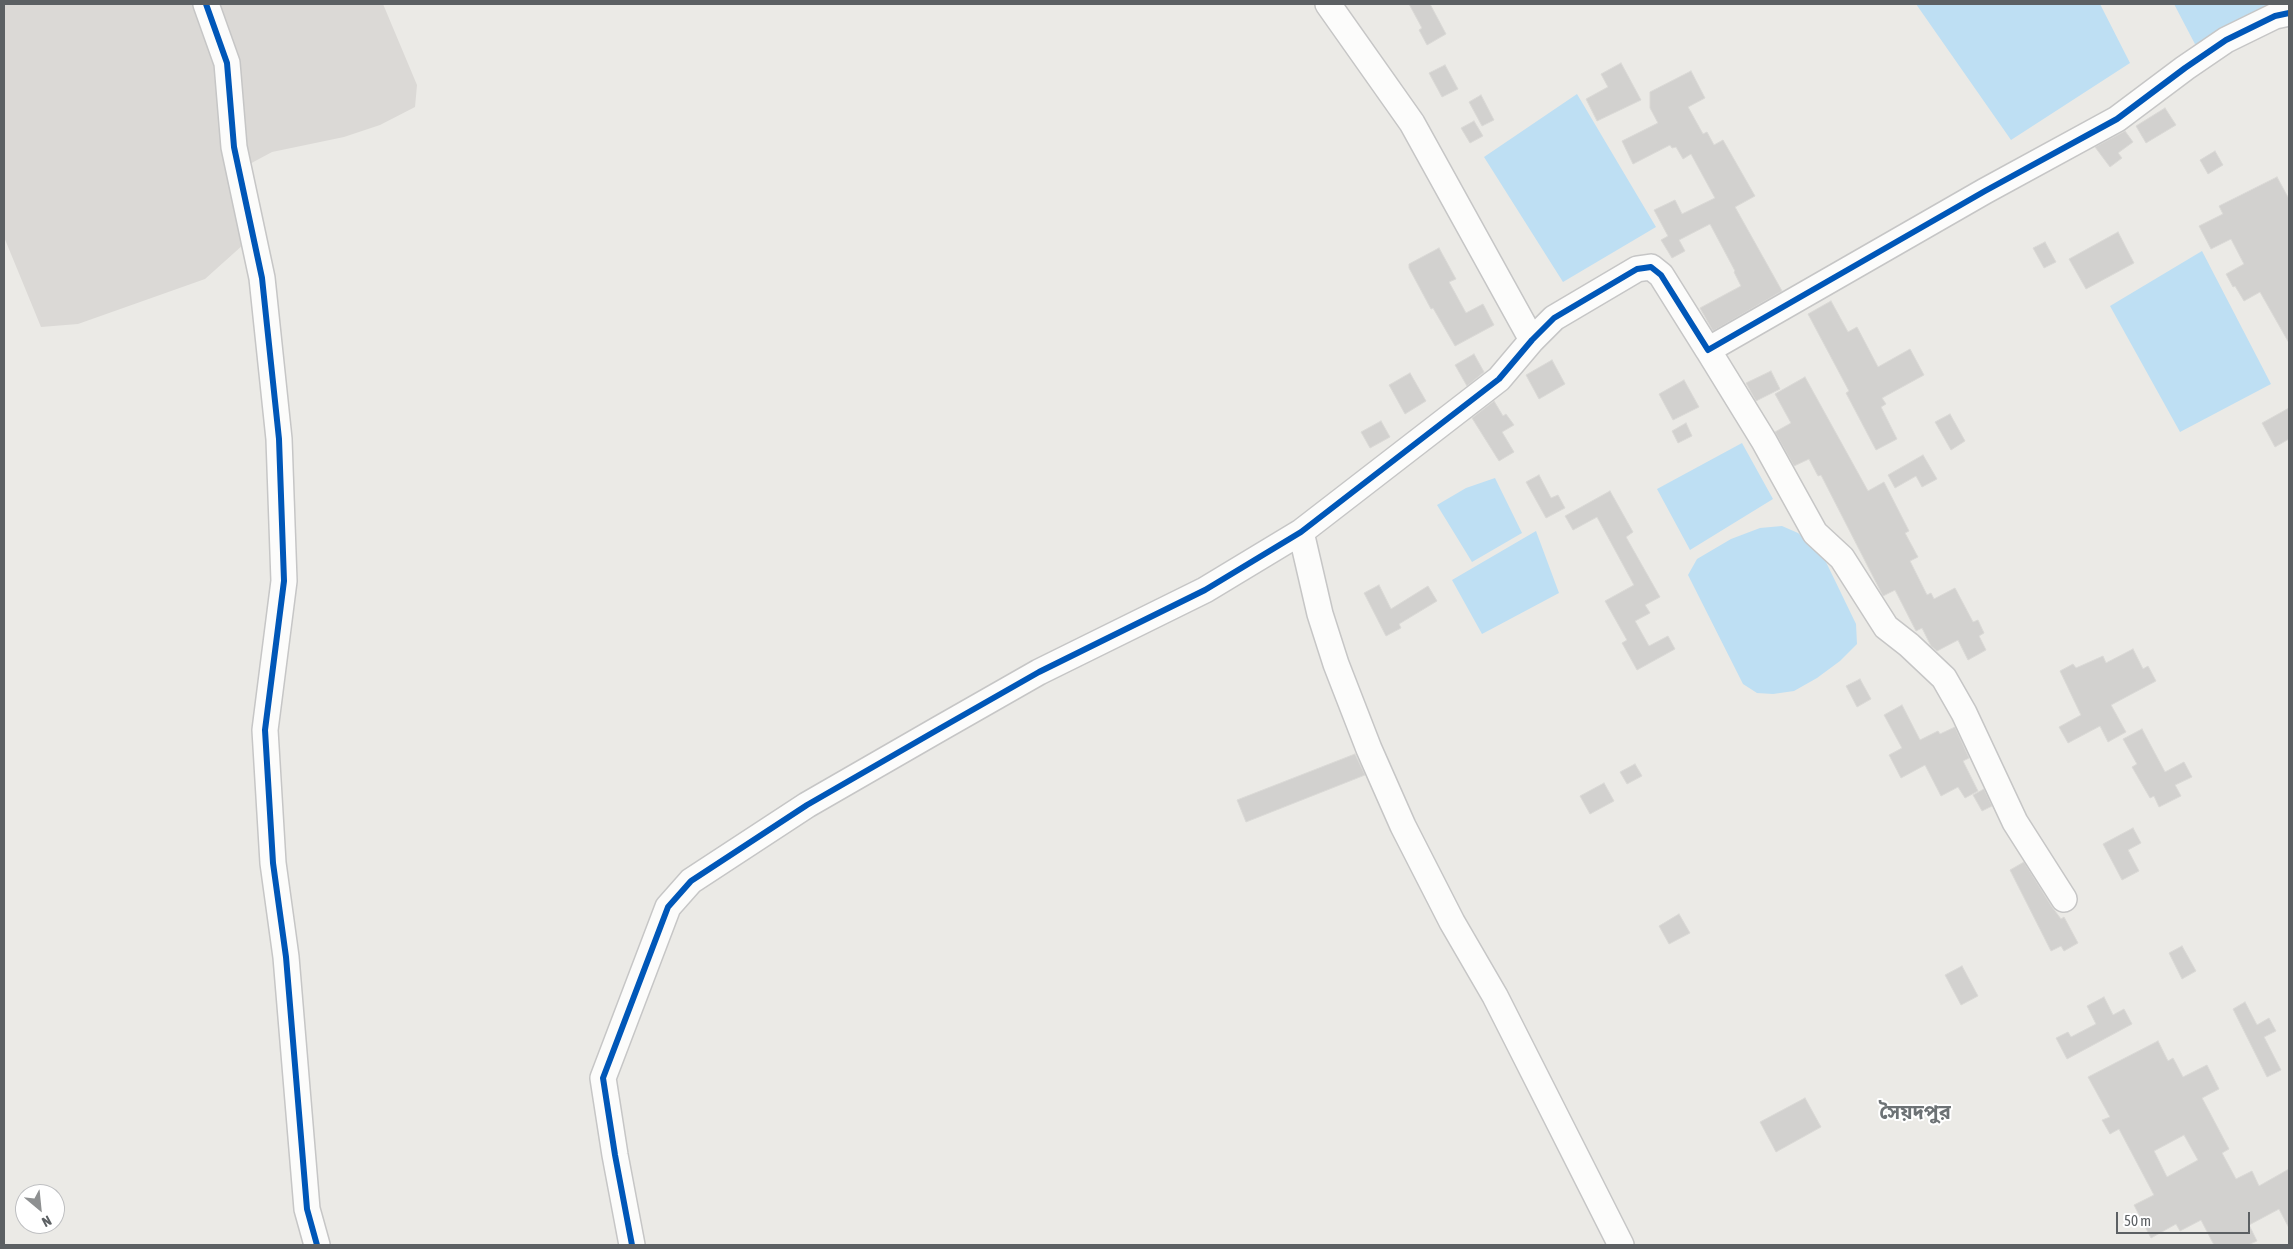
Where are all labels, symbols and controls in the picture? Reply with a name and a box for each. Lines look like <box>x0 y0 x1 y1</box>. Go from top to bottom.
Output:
district label: সৈয়দপুর <box>1879 1101 1951 1125</box>
north arrow <box>15 1184 65 1234</box>
scale bar <box>2118 1202 2252 1234</box>
text: N <box>39 1212 54 1230</box>
text: 50 m <box>2124 1212 2151 1229</box>

